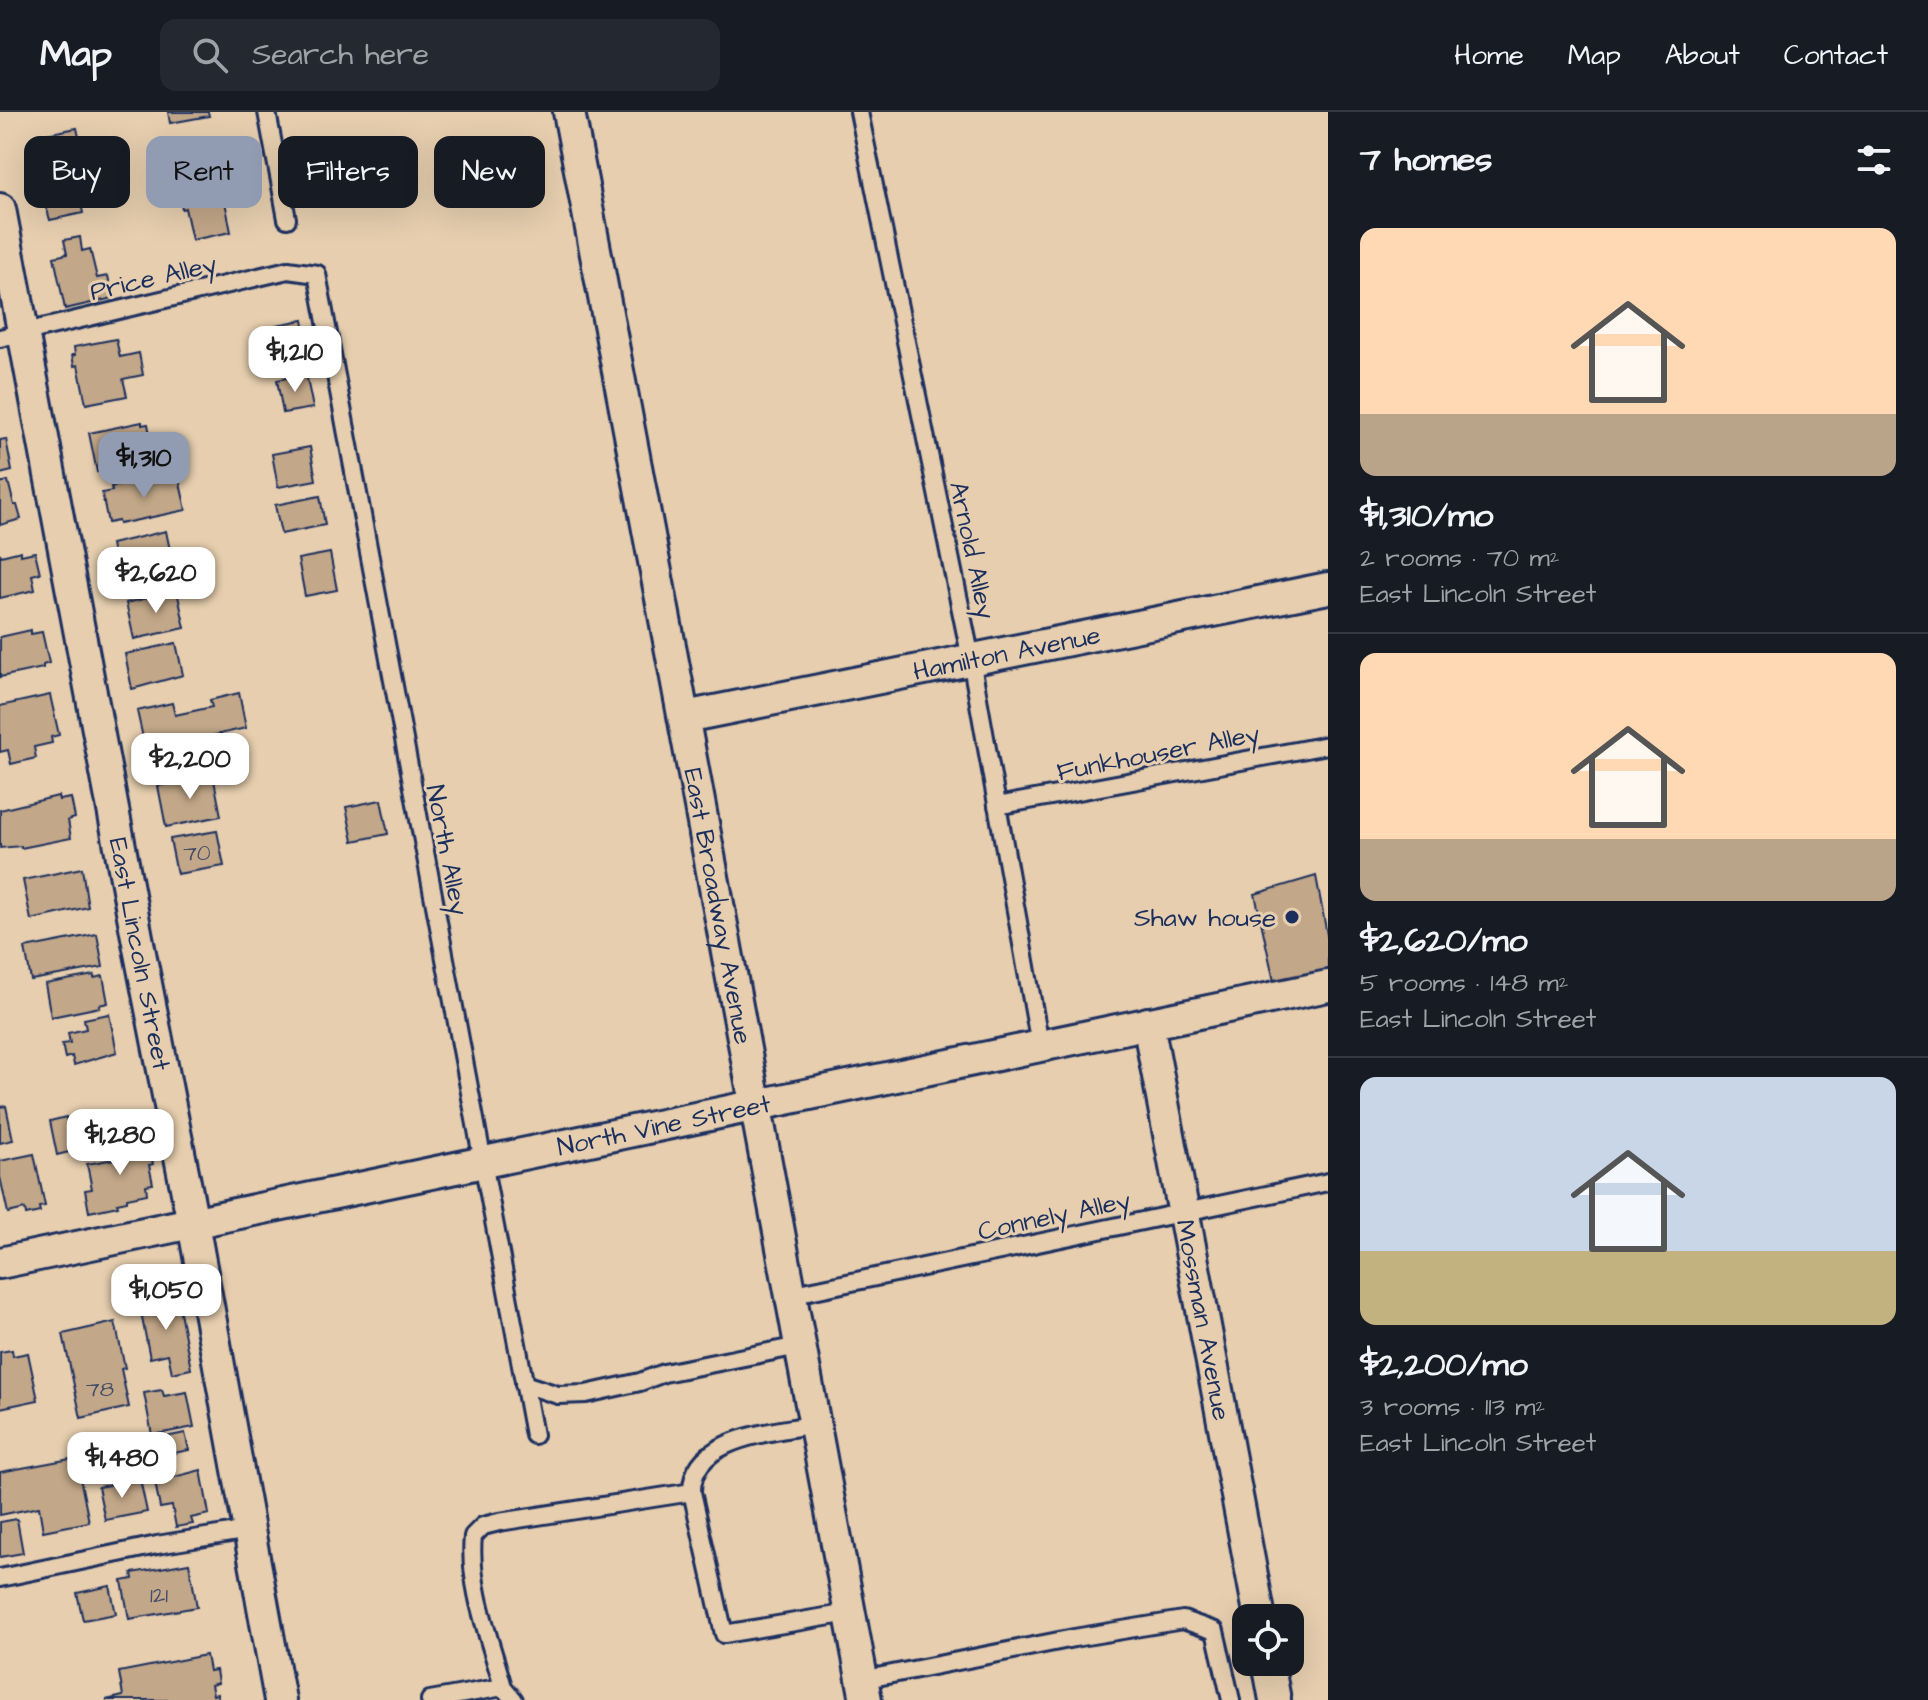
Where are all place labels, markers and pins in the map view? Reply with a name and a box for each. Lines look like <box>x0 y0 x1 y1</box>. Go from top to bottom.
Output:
pin: $1,210 <box>230 326 360 394</box>
pin: $1,310 <box>79 432 209 500</box>
pin: $2,620 <box>91 547 221 615</box>
pin: $2,200 <box>125 733 255 801</box>
place label: Shaw house <box>1134 900 1276 936</box>
marker: Shaw house <box>1283 908 1301 926</box>
pin: $1,280 <box>55 1109 185 1177</box>
pin: $1,050 <box>101 1264 231 1332</box>
pin: $1,480 <box>57 1432 187 1500</box>

